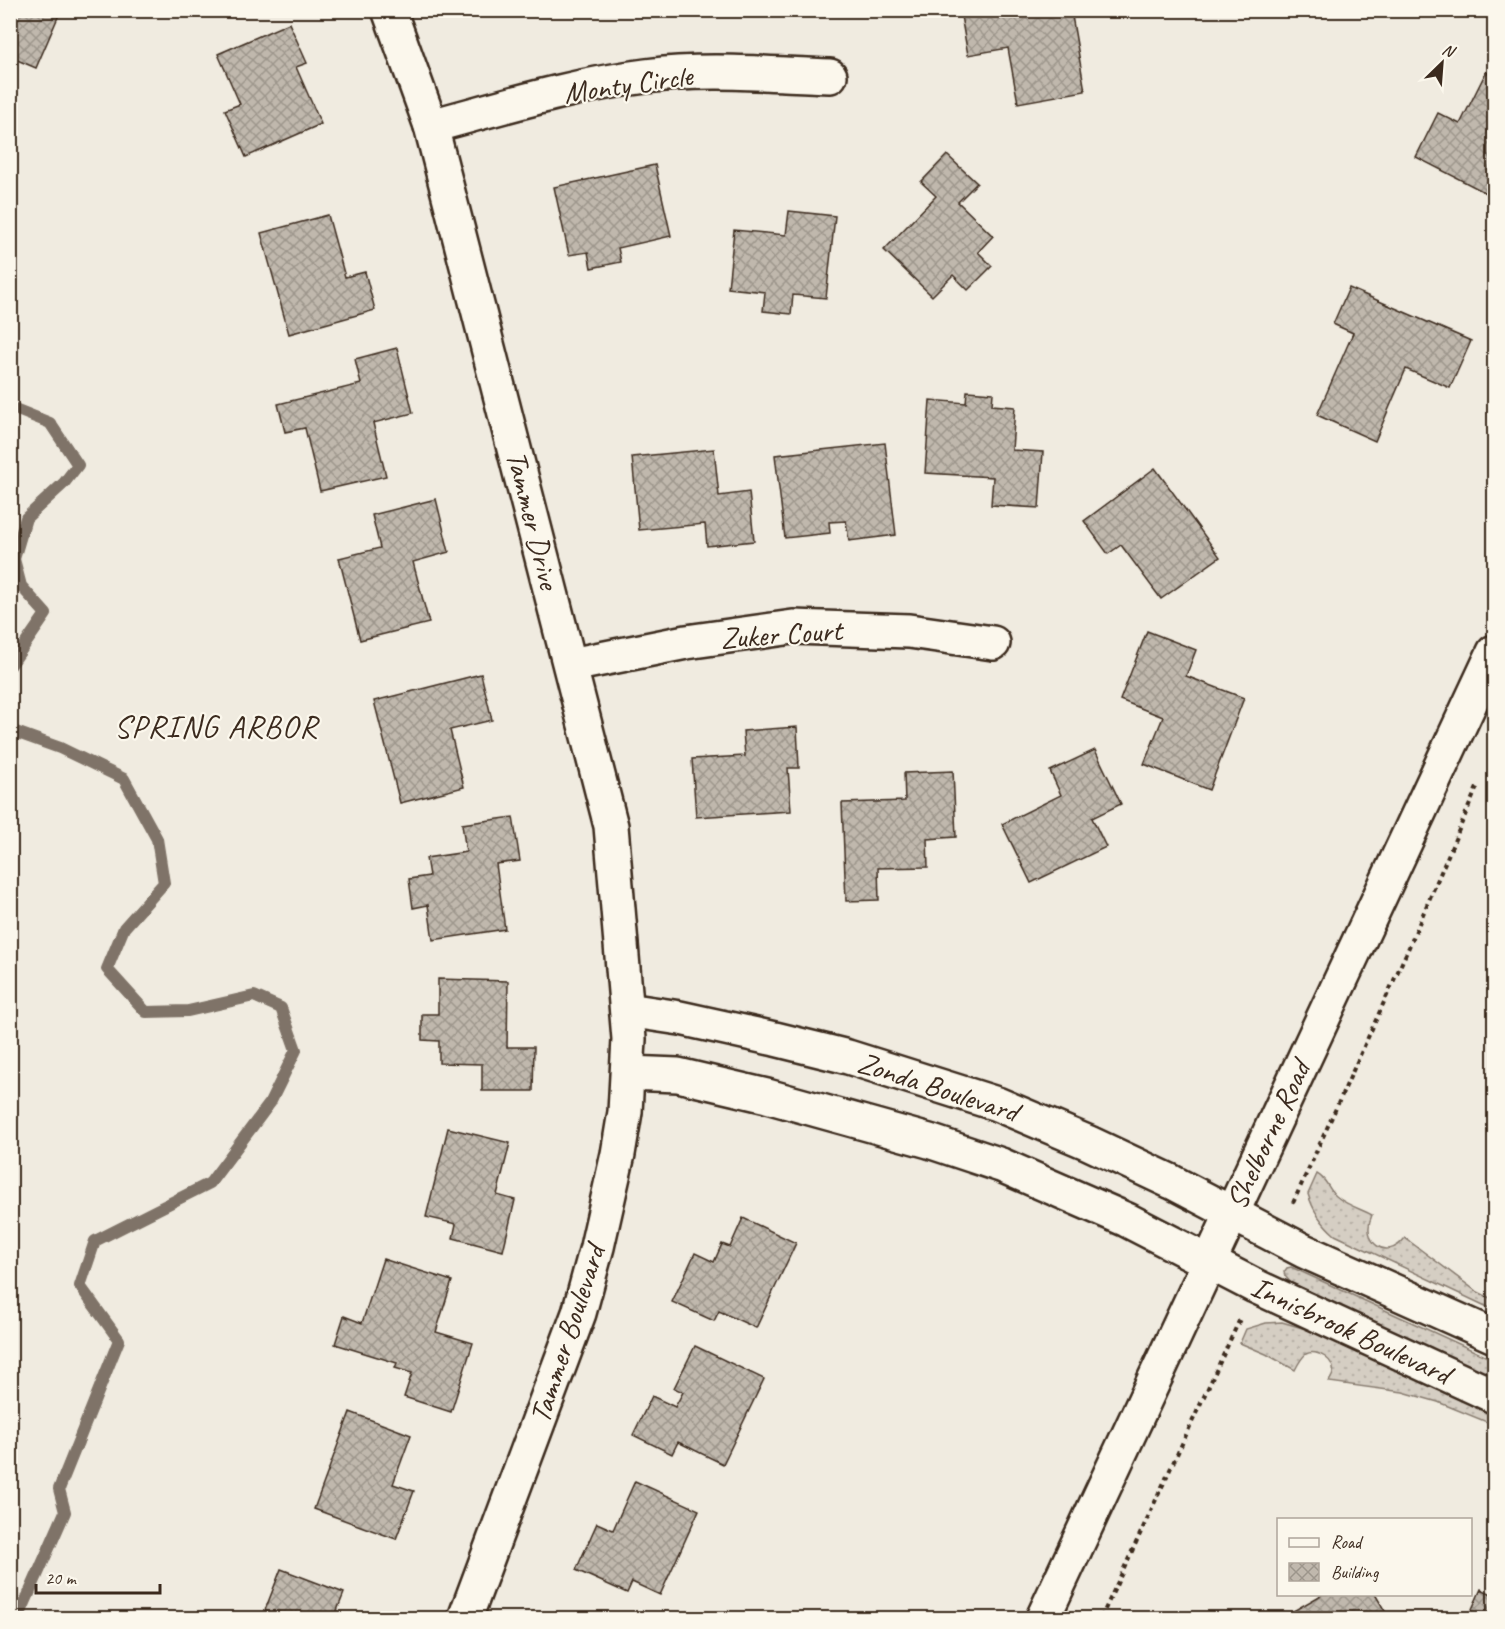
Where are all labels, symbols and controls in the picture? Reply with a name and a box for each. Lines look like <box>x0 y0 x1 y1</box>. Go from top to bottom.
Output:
north arrow <box>1412 33 1472 93</box>
text: N <box>1439 39 1459 63</box>
street label: Monty Circle <box>561 56 697 112</box>
street label: Tammer Drive <box>498 447 569 595</box>
street label: Zuker Court <box>719 611 846 657</box>
district label: SPRING ARBOR <box>114 706 320 747</box>
street label: Zonda Boulevard <box>853 1043 1027 1132</box>
street label: Shelborne Road <box>1217 1051 1321 1215</box>
street label: Tammer Boulevard <box>520 1236 615 1428</box>
street label: Innisbrook Boulevard <box>1245 1267 1461 1395</box>
legend <box>1277 1518 1472 1596</box>
text: Road <box>1331 1531 1364 1553</box>
scale bar <box>36 1557 160 1595</box>
text: Building <box>1331 1561 1380 1583</box>
text: 20 m <box>45 1567 78 1589</box>

